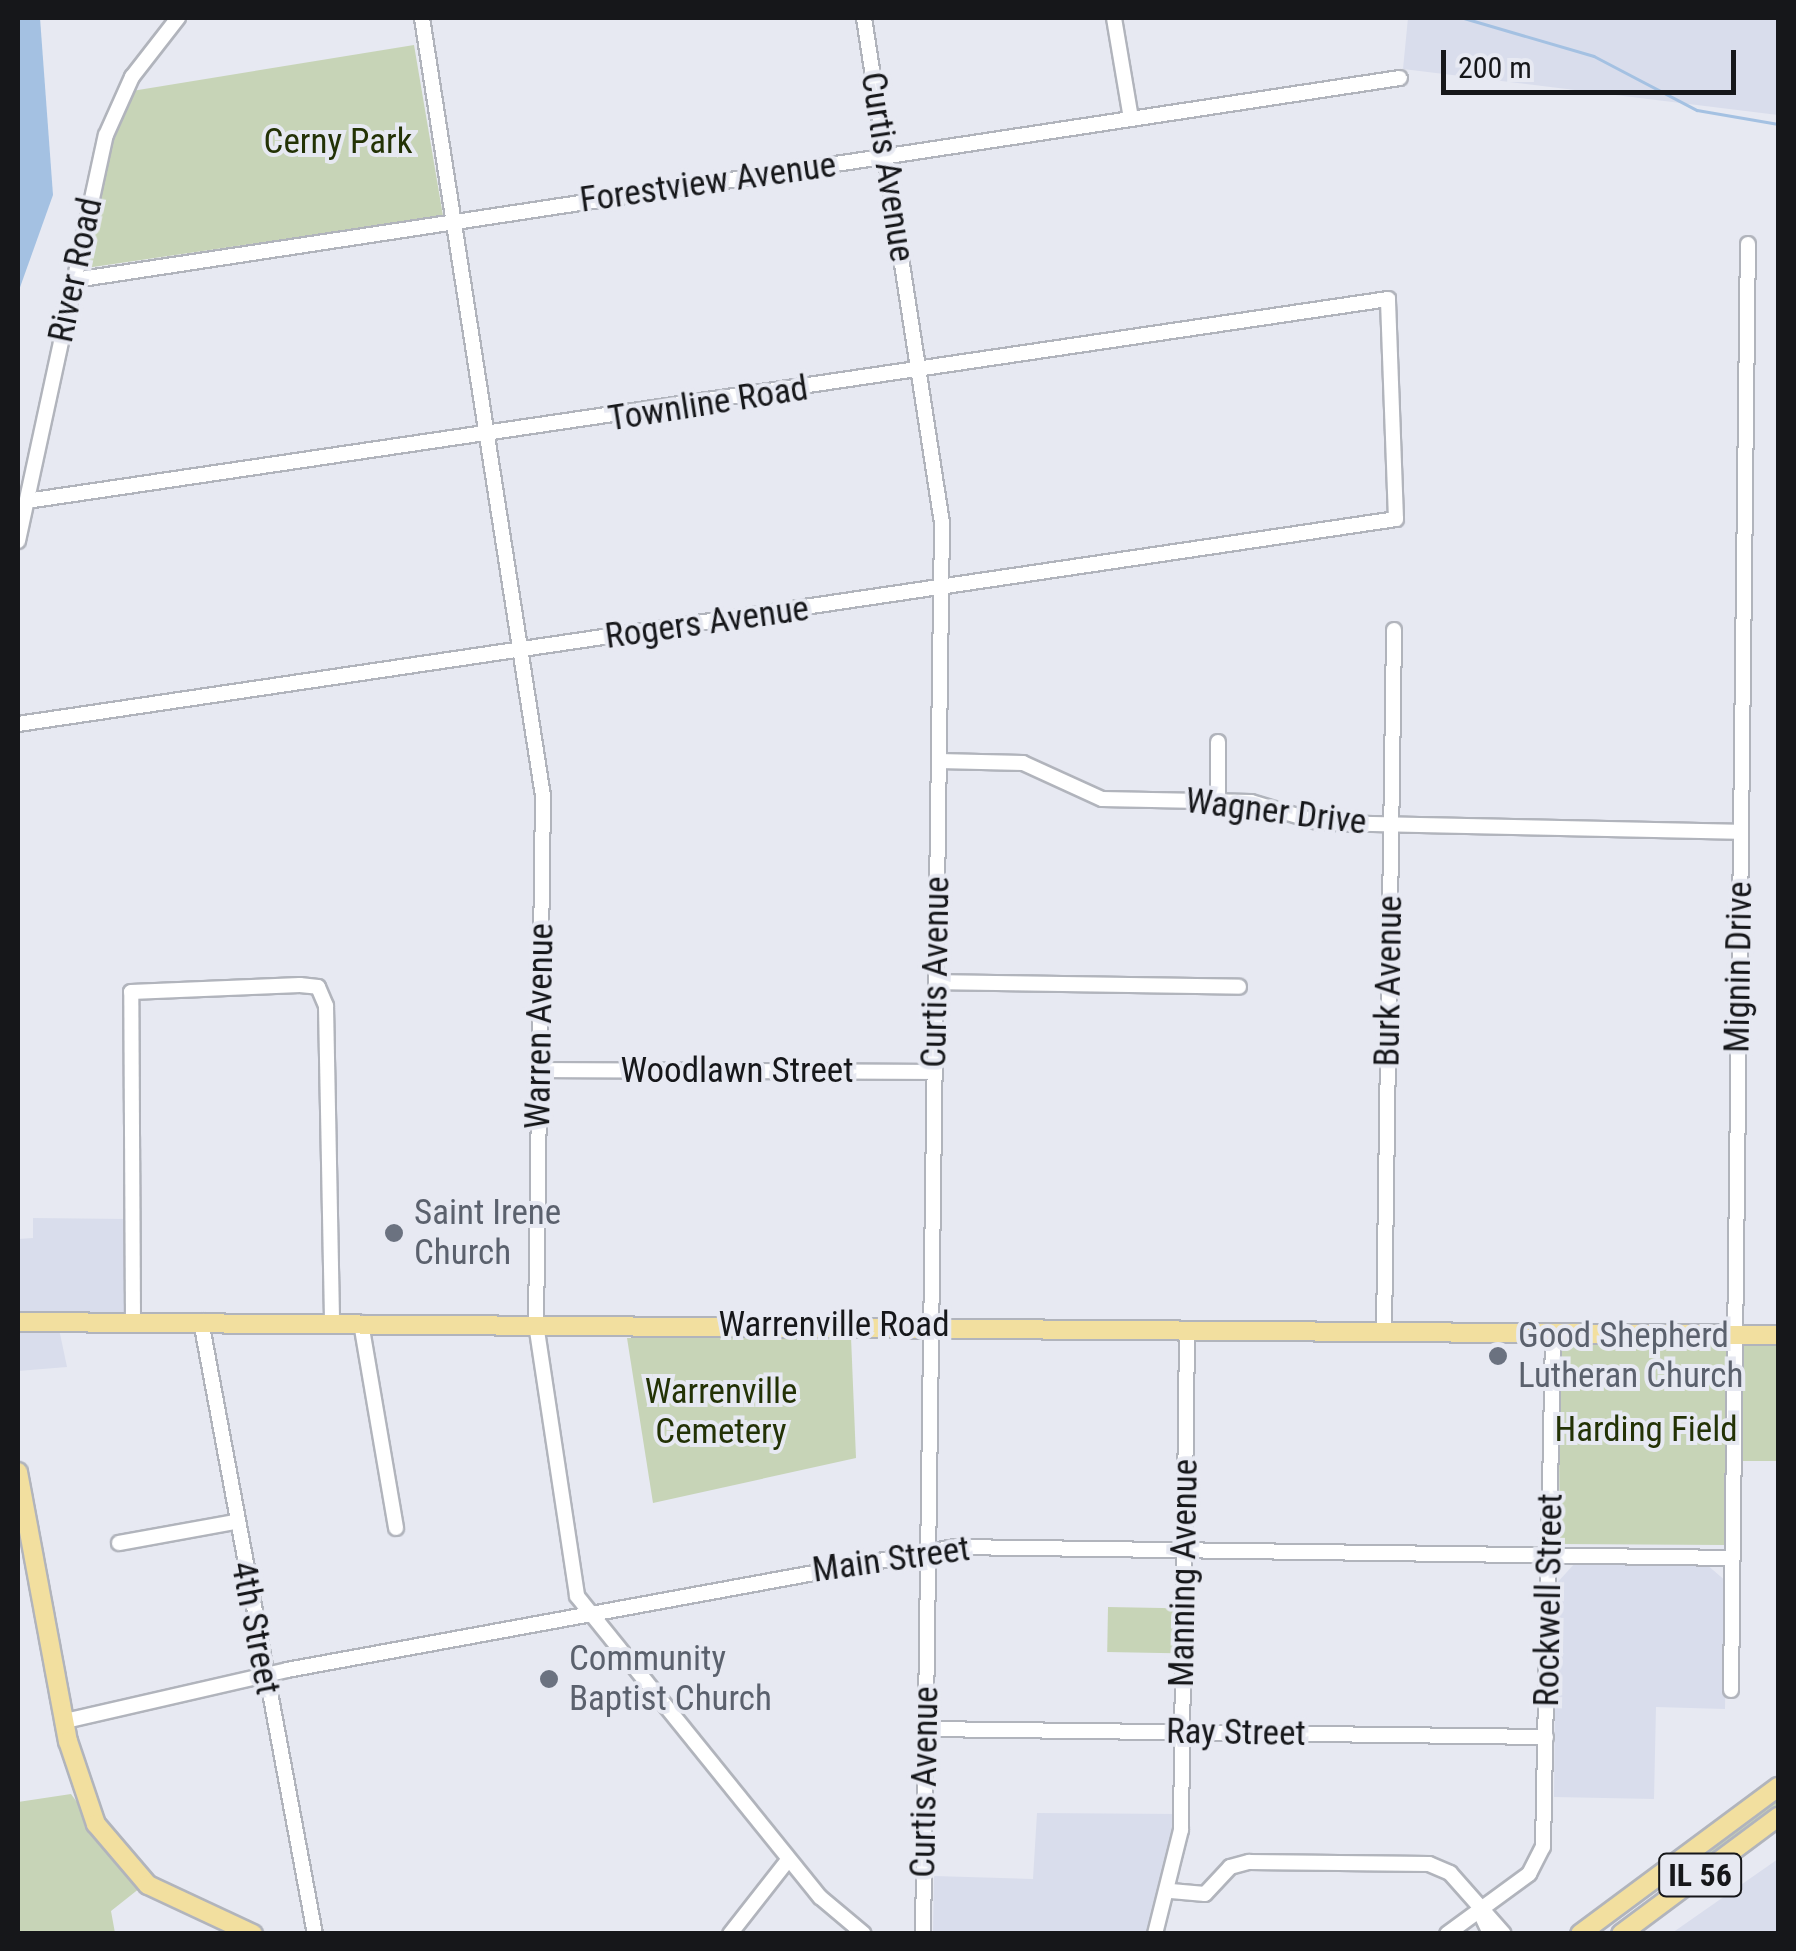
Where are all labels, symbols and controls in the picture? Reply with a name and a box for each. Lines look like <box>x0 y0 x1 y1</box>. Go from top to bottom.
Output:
scale bar <box>1446 30 1741 92</box>
text: 200 m <box>1458 50 1532 85</box>
street label: Curtis Avenue <box>851 69 923 265</box>
park label: Cerny Park <box>264 121 412 163</box>
street label: Forestview Avenue <box>577 144 839 222</box>
street label: River Road <box>40 194 112 346</box>
street label: Townline Road <box>605 367 811 441</box>
street label: Rogers Avenue <box>602 588 812 658</box>
street label: Wagner Drive <box>1183 780 1369 844</box>
street label: Curtis Avenue <box>913 876 959 1068</box>
street label: Mignin Drive <box>1717 881 1761 1053</box>
street label: Burk Avenue <box>1367 895 1411 1067</box>
street label: Warren Avenue <box>517 923 563 1129</box>
street label: Woodlawn Street <box>620 1050 854 1092</box>
place label: Saint Irene Church <box>414 1192 561 1274</box>
marker: Saint Irene Church <box>383 1222 405 1244</box>
street label: Warrenville Road <box>718 1304 950 1346</box>
place label: Good Shepherd Lutheran Church <box>1518 1315 1743 1397</box>
marker: Good Shepherd Lutheran Church <box>1487 1345 1509 1367</box>
park label: Warrenville Cemetery <box>645 1371 797 1453</box>
park label: Harding Field <box>1554 1409 1738 1451</box>
street label: Manning Avenue <box>1161 1459 1207 1687</box>
street label: Rockwell Street <box>1526 1493 1572 1707</box>
street label: Main Street <box>810 1528 972 1592</box>
street label: 4th Street <box>222 1558 288 1698</box>
place label: Community Baptist Church <box>569 1638 772 1720</box>
marker: Community Baptist Church <box>538 1668 560 1690</box>
street label: Curtis Avenue <box>902 1686 948 1878</box>
street label: Ray Street <box>1166 1711 1306 1755</box>
road number: IL 56 <box>1658 1848 1742 1902</box>

